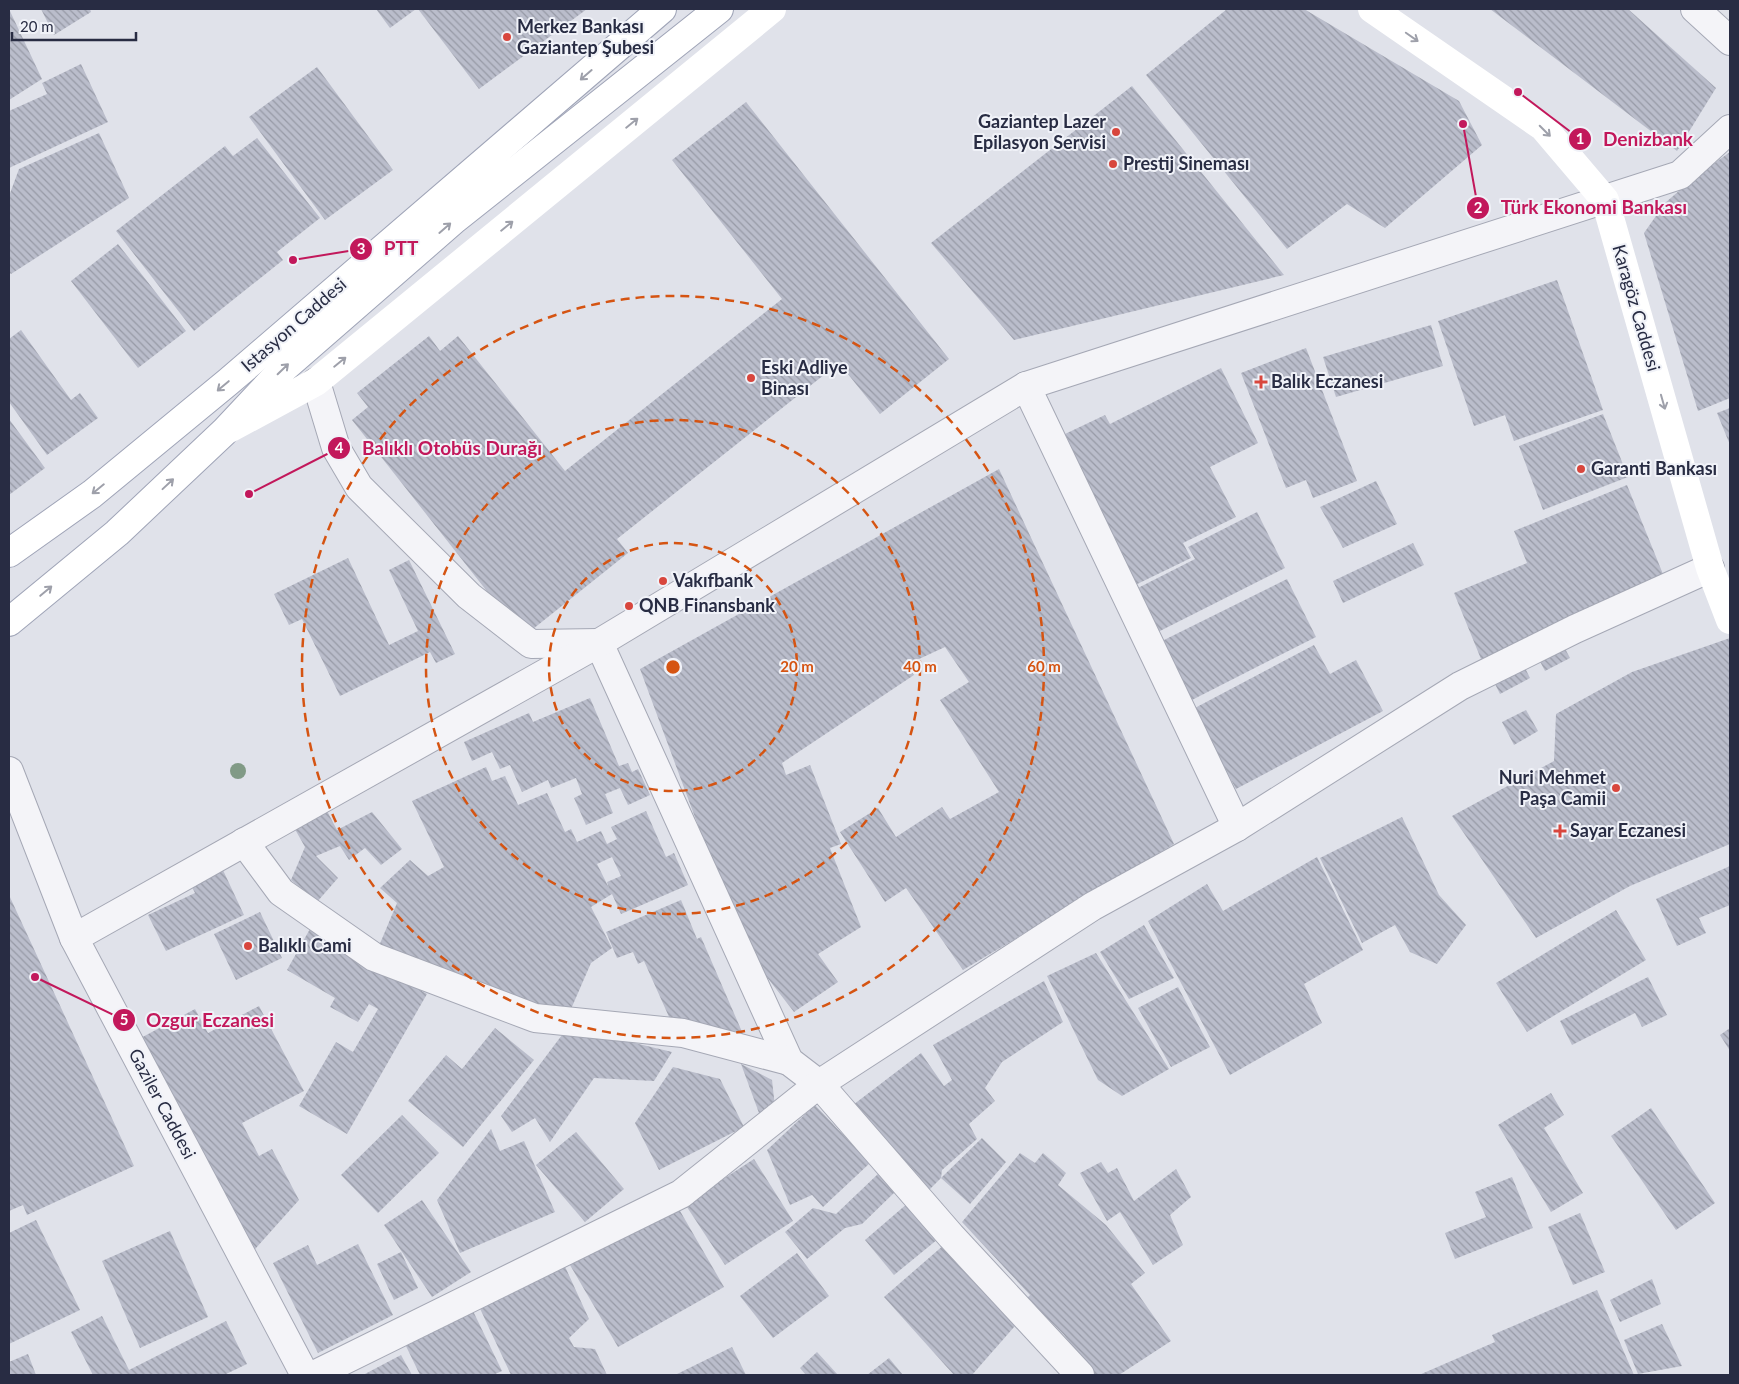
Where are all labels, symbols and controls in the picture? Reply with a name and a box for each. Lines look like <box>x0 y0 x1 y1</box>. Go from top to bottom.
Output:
scale bar <box>12 10 136 42</box>
place label: Merkez Bankası Gaziantep Şubesi <box>517 15 654 58</box>
text: 20 m <box>20 17 54 35</box>
marker: Merkez Bankası Gaziantep Şubesi <box>501 31 513 43</box>
one-way arrow <box>1405 32 1419 42</box>
one-way arrow <box>579 69 592 80</box>
place label: Gaziantep Lazer Epilasyon Servisi <box>973 110 1106 153</box>
one-way arrow <box>626 118 639 129</box>
callout: Denizbank <box>1568 122 1703 156</box>
one-way arrow <box>1538 124 1550 136</box>
marker: Gaziantep Lazer Epilasyon Servisi <box>1110 126 1122 138</box>
text: Denizbank <box>1603 127 1694 150</box>
text: 1 <box>1576 129 1584 147</box>
place label: Prestij Sineması <box>1123 152 1249 174</box>
marker: Prestij Sineması <box>1107 158 1119 170</box>
callout: Türk Ekonomi Bankası <box>1466 191 1697 225</box>
text: Türk Ekonomi Bankası <box>1501 195 1687 218</box>
text: 2 <box>1474 198 1483 216</box>
one-way arrow <box>500 221 513 232</box>
one-way arrow <box>438 222 451 233</box>
callout: PTT <box>349 232 428 266</box>
text: PTT <box>384 236 419 259</box>
text: 3 <box>357 239 365 257</box>
street label: Karagöz Caddesi <box>1608 242 1666 374</box>
street label: Istasyon Caddesi <box>236 273 350 376</box>
place label: Eski Adliye Binası <box>761 356 848 399</box>
one-way arrow <box>334 357 347 368</box>
one-way arrow <box>277 363 290 375</box>
place label: Balık Eczanesi <box>1271 370 1383 392</box>
marker: Eski Adliye Binası <box>745 372 757 384</box>
marker: Balık Eczanesi <box>1255 376 1267 388</box>
one-way arrow <box>217 380 230 392</box>
one-way arrow <box>1659 394 1668 410</box>
callout: Balıklı Otobüs Durağı <box>327 431 552 465</box>
text: Balıklı Otobüs Durağı <box>362 436 542 459</box>
text: 4 <box>335 438 344 456</box>
place label: Garanti Bankası <box>1591 457 1717 479</box>
marker: Garanti Bankası <box>1575 463 1587 475</box>
one-way arrow <box>162 478 175 490</box>
one-way arrow <box>92 484 105 495</box>
place label: Vakıfbank <box>672 569 754 591</box>
marker: Vakıfbank <box>657 575 669 587</box>
one-way arrow <box>40 586 53 597</box>
place label: QNB Finansbank <box>639 594 775 616</box>
marker: QNB Finansbank <box>623 600 635 612</box>
text: 20 m <box>780 657 814 675</box>
text: 40 m <box>903 657 937 675</box>
text: 60 m <box>1027 657 1061 675</box>
centre of rings <box>664 658 682 676</box>
place label: Nuri Mehmet Paşa Camii <box>1499 766 1606 809</box>
marker: Nuri Mehmet Paşa Camii <box>1610 782 1622 794</box>
place label: Sayar Eczanesi <box>1570 819 1686 841</box>
marker: Sayar Eczanesi <box>1554 825 1566 837</box>
place label: Balıklı Cami <box>258 934 352 956</box>
marker: Balıklı Cami <box>242 940 254 952</box>
callout: Ozgur Eczanesi <box>111 1003 285 1037</box>
text: Ozgur Eczanesi <box>146 1008 274 1031</box>
text: 5 <box>120 1010 128 1028</box>
street label: Gaziler Caddesi <box>125 1045 201 1162</box>

